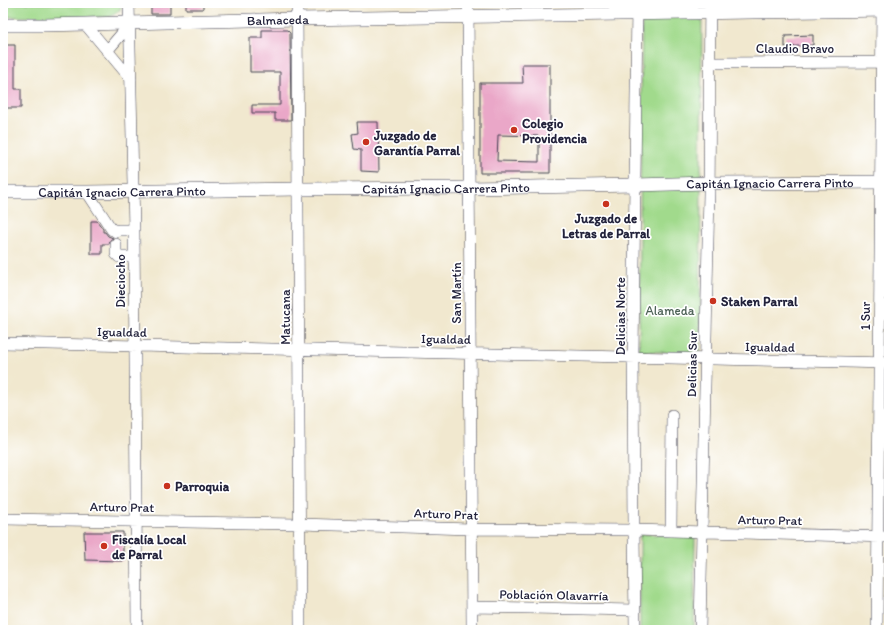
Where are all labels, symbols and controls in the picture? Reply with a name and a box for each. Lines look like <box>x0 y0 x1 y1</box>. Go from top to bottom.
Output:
street label: Balmaceda <box>247 11 309 28</box>
street label: Claudio Bravo <box>756 41 835 56</box>
place label: Colegio Providencia <box>522 116 588 146</box>
marker: Colegio Providencia <box>509 125 519 135</box>
place label: Juzgado de Garantía Parral <box>373 128 460 158</box>
marker: Juzgado de Garantía Parral <box>361 137 371 147</box>
street label: Capitán Ignacio Carrera Pinto <box>686 175 854 191</box>
street label: Capitán Ignacio Carrera Pinto <box>362 179 530 196</box>
street label: Capitán Ignacio Carrera Pinto <box>38 183 206 200</box>
marker: Juzgado de Letras de Parral <box>601 199 611 209</box>
place label: Juzgado de Letras de Parral <box>562 211 650 241</box>
street label: Dieciocho <box>113 254 128 308</box>
street label: San Martín <box>449 261 464 324</box>
street label: Delicias Norte <box>613 277 628 355</box>
street label: Matucana <box>278 289 293 345</box>
place label: Staken Parral <box>721 294 798 309</box>
marker: Staken Parral <box>708 296 718 306</box>
street label: 1 Sur <box>858 301 873 330</box>
park label: Alameda <box>645 303 695 318</box>
street label: Igualdad <box>97 324 147 340</box>
street label: Delicias Sur <box>684 330 700 397</box>
street label: Igualdad <box>421 331 471 347</box>
street label: Igualdad <box>745 339 795 355</box>
place label: Parroquia <box>175 479 230 495</box>
marker: Parroquia <box>162 481 172 491</box>
street label: Arturo Prat <box>90 499 154 515</box>
street label: Arturo Prat <box>414 505 479 523</box>
street label: Arturo Prat <box>738 512 802 528</box>
place label: Fiscalía Local de Parral <box>112 532 186 562</box>
marker: Fiscalía Local de Parral <box>99 541 109 551</box>
street label: Población Olavarría <box>499 587 609 603</box>

